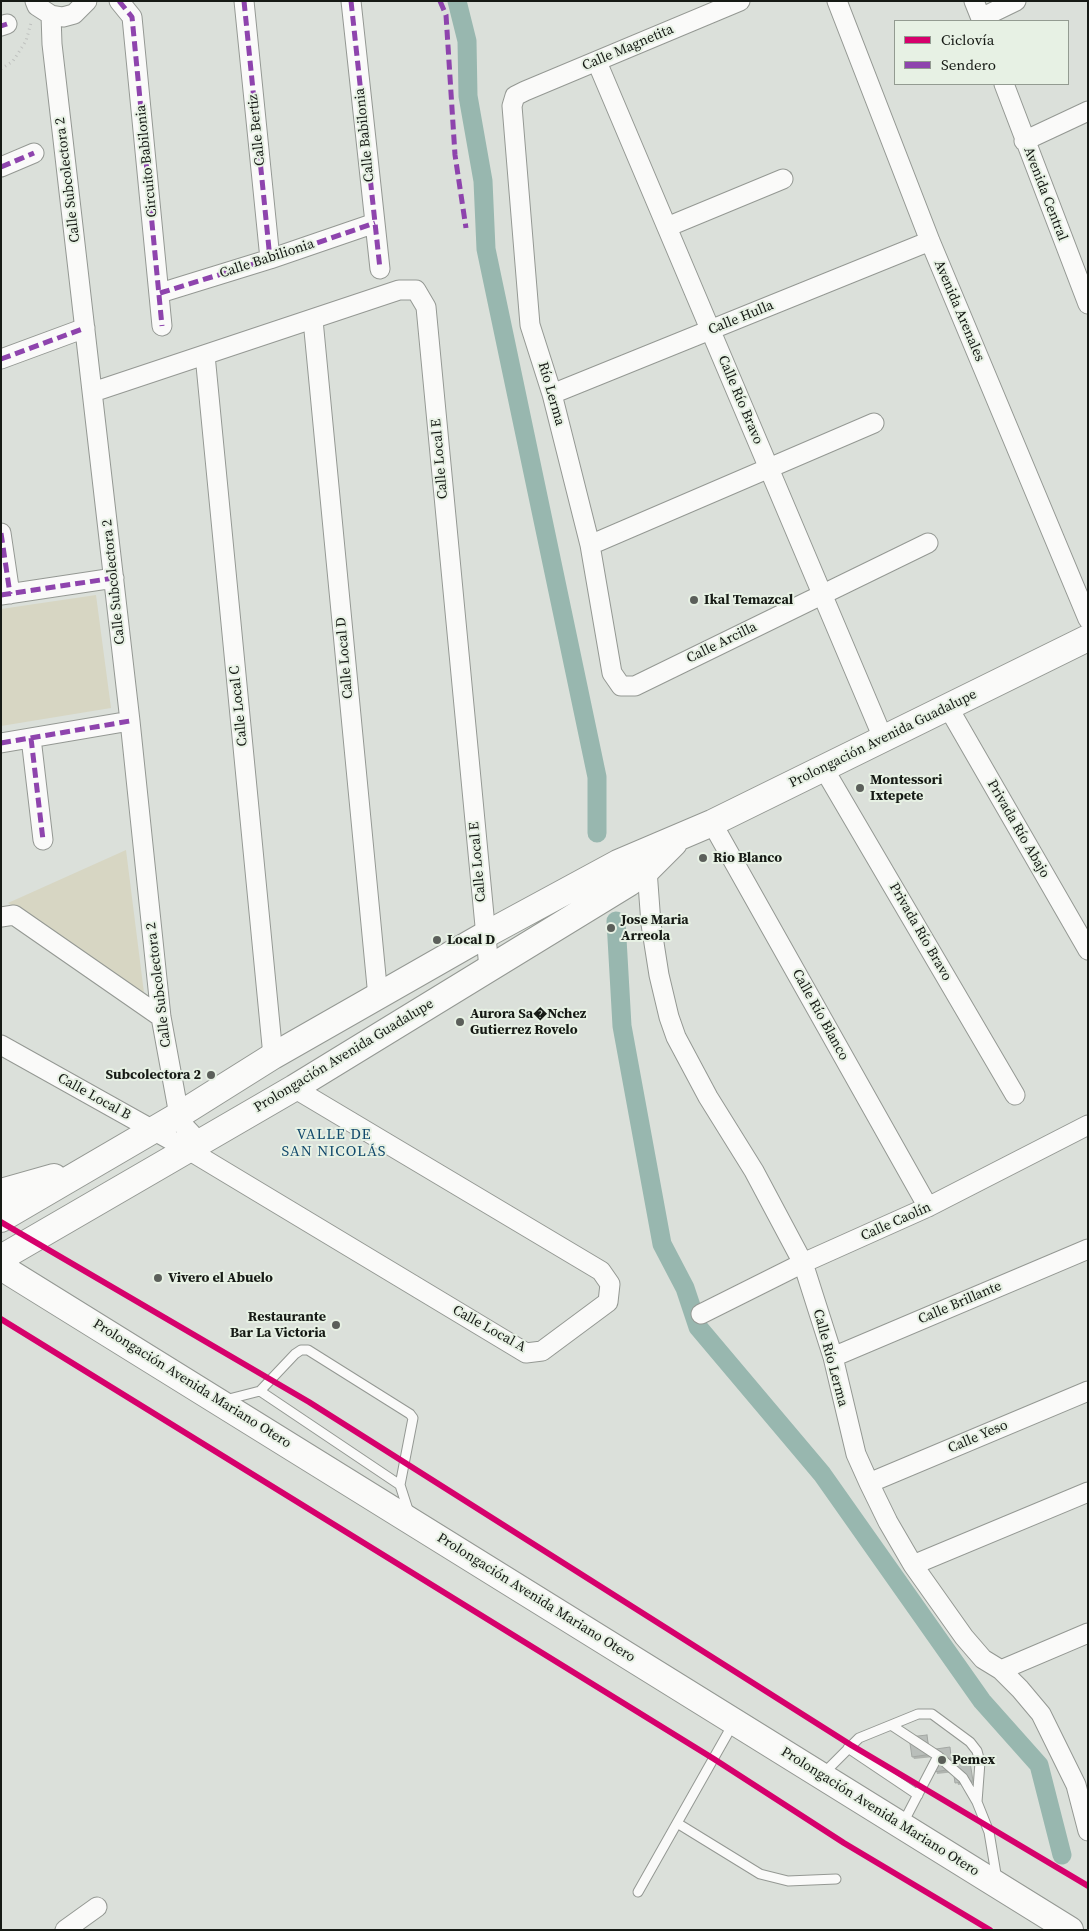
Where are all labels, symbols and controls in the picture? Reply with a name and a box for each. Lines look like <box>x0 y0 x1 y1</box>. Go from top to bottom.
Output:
legend <box>894 20 1069 85</box>
street label: Calle Magnetita <box>580 21 676 75</box>
text: Ciclovía <box>941 29 994 50</box>
text: Sendero <box>941 54 996 75</box>
street label: Calle Babilonia <box>352 87 378 183</box>
street label: Calle Bertiz <box>245 93 269 167</box>
street label: Circuito Babilonia <box>133 104 161 218</box>
street label: Calle Subcolectora 2 <box>52 117 84 243</box>
street label: Avenida Central <box>1019 145 1071 243</box>
street label: Calle Babilionia <box>217 236 317 282</box>
street label: Avenida Arenales <box>930 258 988 364</box>
street label: Calle Hulla <box>706 297 776 339</box>
street label: Calle Río Bravo <box>714 353 766 447</box>
street label: Río Lerma <box>534 360 568 428</box>
street label: Calle Local E <box>428 418 452 500</box>
street label: Calle Subcolectora 2 <box>99 519 129 645</box>
place label: Ikal Temazcal <box>704 592 793 608</box>
marker: Ikal Temazcal <box>688 594 700 606</box>
street label: Calle Local D <box>333 616 357 700</box>
street label: Calle Arcilla <box>684 619 760 667</box>
street label: Calle Local C <box>226 665 252 747</box>
street label: Prolongación Avenida Guadalupe <box>786 686 980 792</box>
place label: Montessori Ixtepete <box>870 772 942 804</box>
street label: Privada Río Abajo <box>983 777 1053 881</box>
marker: Montessori Ixtepete <box>854 782 866 794</box>
street label: Calle Local E <box>466 821 490 903</box>
place label: Rio Blanco <box>713 850 782 866</box>
marker: Rio Blanco <box>697 852 709 864</box>
street label: Privada Río Bravo <box>885 880 955 984</box>
place label: Jose Maria Arreola <box>621 912 689 944</box>
street label: Calle Subcolectora 2 <box>143 922 175 1048</box>
marker: Jose Maria Arreola <box>605 922 617 934</box>
place label: Local D <box>447 932 495 948</box>
marker: Local D <box>431 934 443 946</box>
street label: Calle Río Blanco <box>788 966 852 1064</box>
street label: Prolongación Avenida Guadalupe <box>251 996 437 1116</box>
place label: Aurora Sa�Nchez Gutierrez Rovelo <box>470 1006 586 1038</box>
marker: Aurora Sa�Nchez Gutierrez Rovelo <box>454 1016 466 1028</box>
place label: Subcolectora 2 <box>106 1067 201 1083</box>
marker: Subcolectora 2 <box>205 1069 217 1081</box>
street label: Calle Local B <box>55 1070 133 1124</box>
district label: VALLE DE SAN NICOLÁS <box>280 1126 388 1161</box>
street label: Calle Caolín <box>858 1199 934 1245</box>
place label: Vivero el Abuelo <box>168 1270 273 1286</box>
marker: Vivero el Abuelo <box>152 1272 164 1284</box>
street label: Calle Brillante <box>916 1278 1004 1328</box>
street label: Calle Local A <box>449 1302 529 1356</box>
street label: Calle Río Lerma <box>809 1307 851 1409</box>
place label: Restaurante Bar La Victoria <box>230 1309 326 1341</box>
street label: Prolongación Avenida Mariano Otero <box>90 1316 294 1452</box>
marker: Restaurante Bar La Victoria <box>330 1319 342 1331</box>
street label: Calle Yeso <box>946 1417 1010 1457</box>
street label: Prolongación Avenida Mariano Otero <box>434 1530 638 1666</box>
street label: Prolongación Avenida Mariano Otero <box>778 1744 982 1880</box>
place label: Pemex <box>952 1752 995 1768</box>
marker: Pemex <box>936 1754 948 1766</box>

